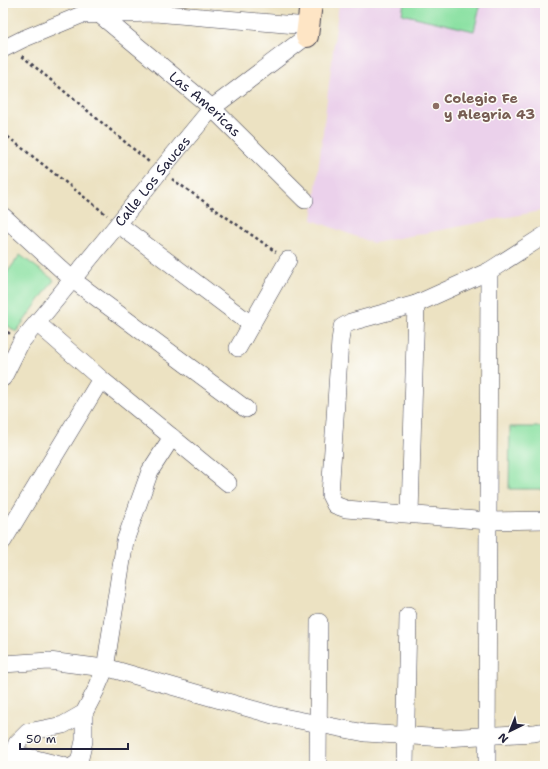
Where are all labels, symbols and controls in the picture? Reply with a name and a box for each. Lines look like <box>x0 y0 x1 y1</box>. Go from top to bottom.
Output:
street label: Las Americas <box>165 67 245 140</box>
place label: Colegio Fe y Alegria 43 <box>444 89 535 123</box>
marker: Colegio Fe y Alegria 43 <box>431 101 441 111</box>
street label: Calle Los Sauces <box>111 132 194 230</box>
north arrow <box>490 711 530 751</box>
scale bar <box>20 725 128 751</box>
text: N <box>495 729 512 746</box>
text: 50 m <box>26 731 56 747</box>

